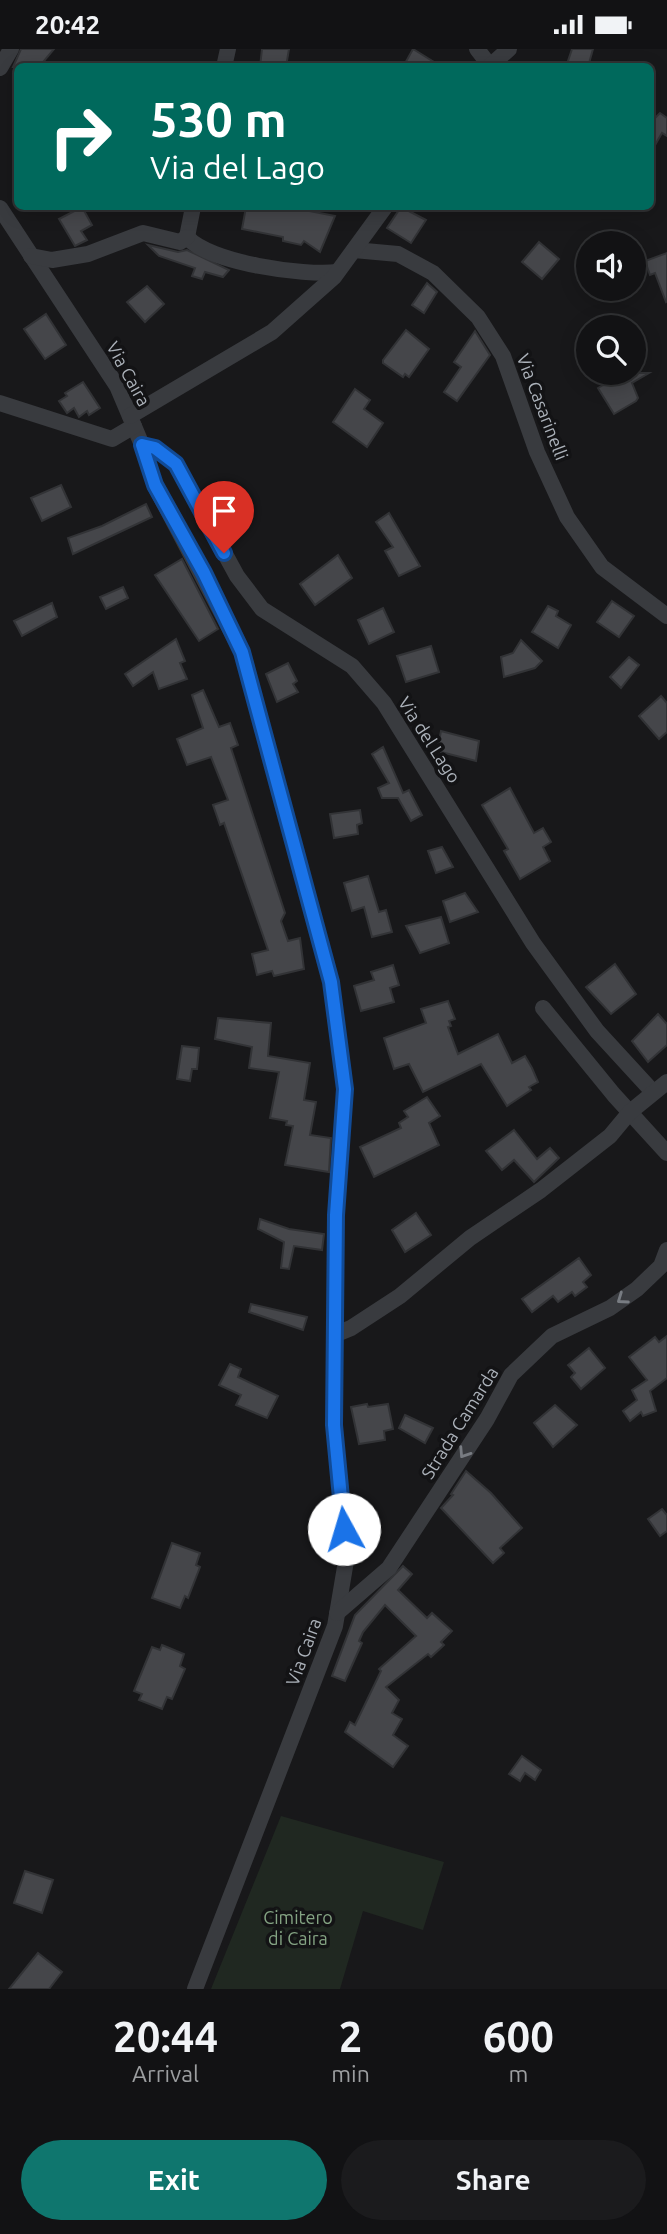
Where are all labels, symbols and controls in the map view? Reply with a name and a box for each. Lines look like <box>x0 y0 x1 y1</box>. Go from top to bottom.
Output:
text: 20:42 <box>35 10 100 39</box>
icon: right <box>35 91 126 182</box>
text: 530 m <box>150 91 287 146</box>
text: Via del Lago <box>150 149 325 185</box>
map controls <box>576 231 646 385</box>
button: sound <box>576 231 646 301</box>
button: search <box>576 315 646 385</box>
street label: Via Caira <box>103 338 155 409</box>
street label: Via Casarinelli <box>513 351 572 463</box>
pin <box>194 481 254 553</box>
icon: arrive <box>205 492 243 530</box>
street label: Via del Lago <box>395 693 465 786</box>
one-way arrow <box>617 1291 630 1303</box>
street label: Strada Camarda <box>417 1363 502 1482</box>
one-way arrow <box>459 1445 472 1458</box>
position arrow <box>307 1492 381 1566</box>
street label: Via Caira <box>282 1615 325 1688</box>
park label: Cimitero di Caira <box>263 1907 333 1948</box>
text: 20:44 <box>113 2013 218 2060</box>
text: 2 <box>339 2013 362 2060</box>
text: 600 <box>483 2013 554 2060</box>
text: Arrival <box>132 2061 199 2086</box>
text: min <box>331 2061 370 2086</box>
text: m <box>508 2061 528 2086</box>
button: Exit <box>21 2140 327 2220</box>
button: Share <box>341 2140 646 2220</box>

